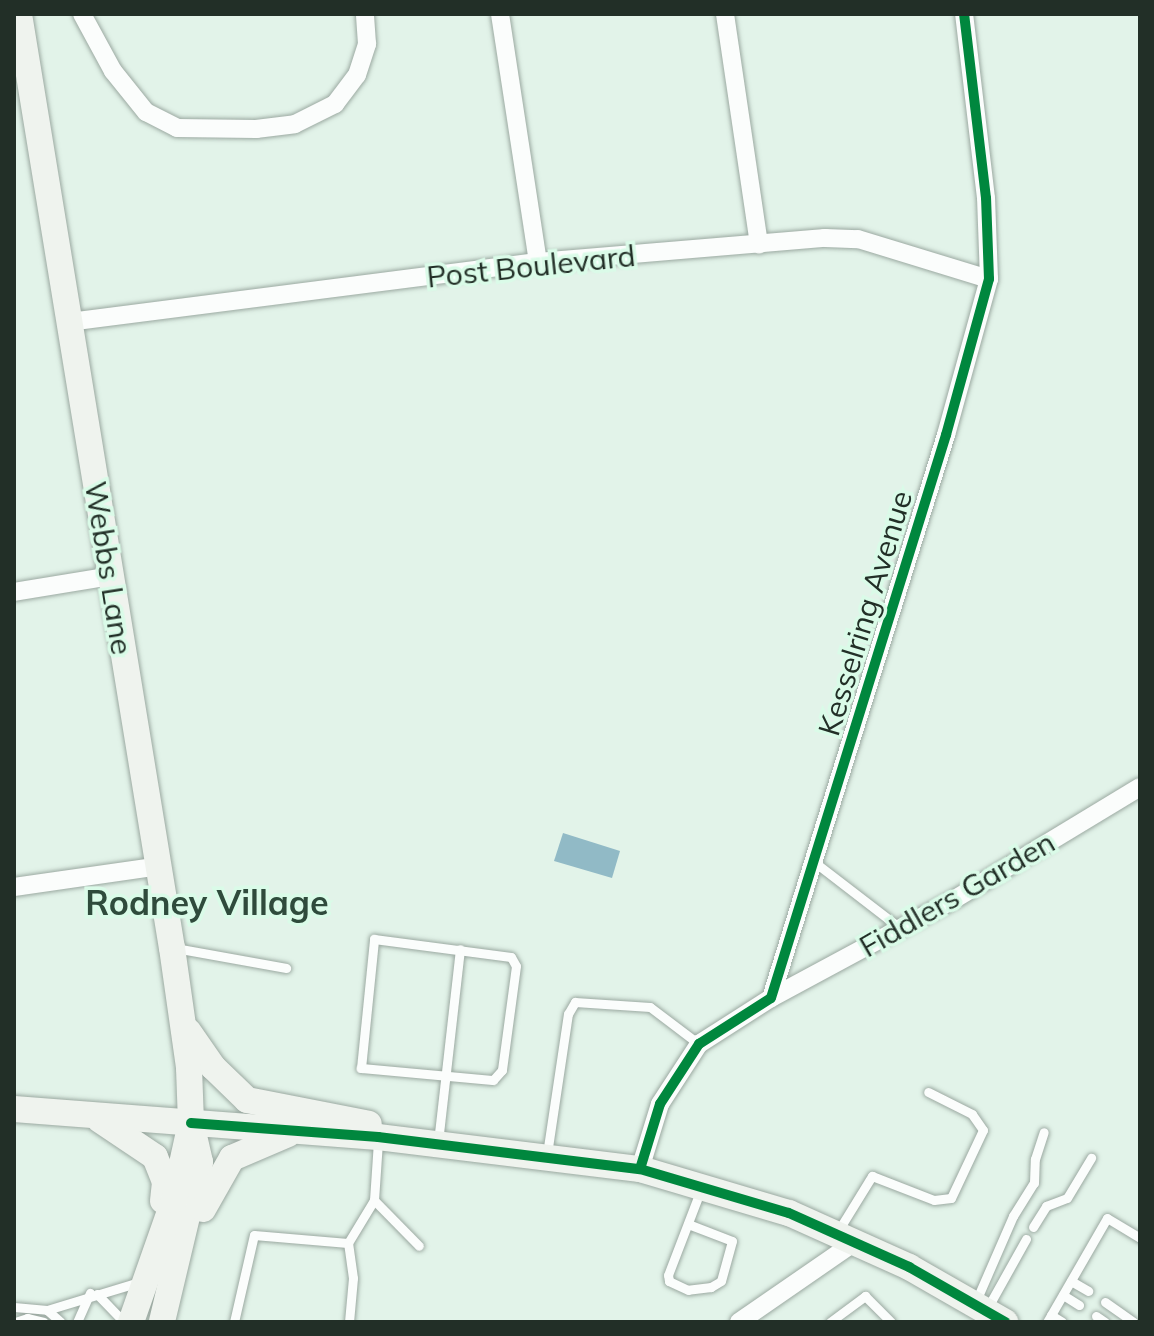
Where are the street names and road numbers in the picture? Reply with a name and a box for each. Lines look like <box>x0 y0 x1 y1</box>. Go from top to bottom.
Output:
street label: Post Boulevard <box>425 237 637 295</box>
street label: Webbs Lane <box>78 479 140 657</box>
street label: Kesselring Avenue <box>811 486 919 740</box>
street label: Fiddlers Garden <box>853 824 1061 964</box>

